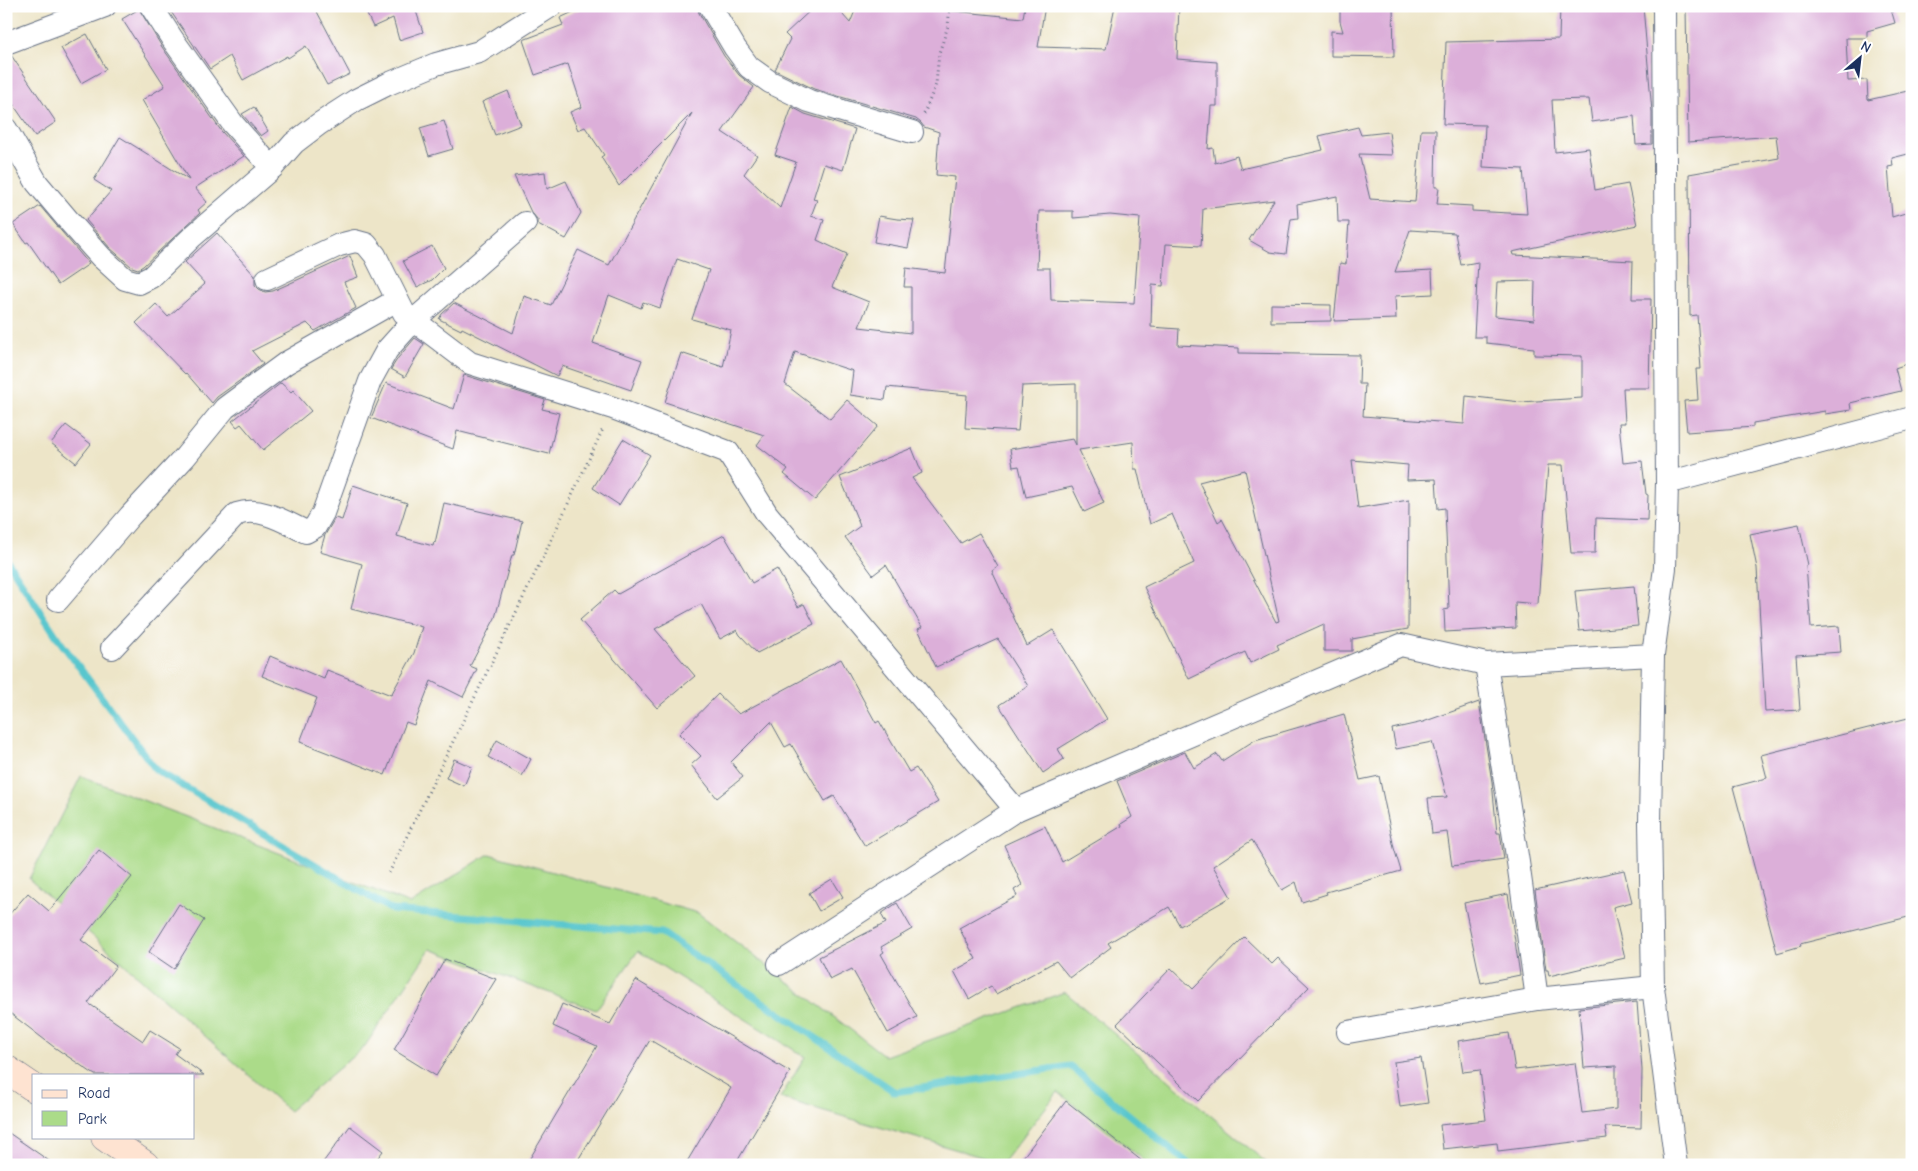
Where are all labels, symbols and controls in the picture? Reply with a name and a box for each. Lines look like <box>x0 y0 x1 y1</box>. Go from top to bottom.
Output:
north arrow <box>1836 32 1886 82</box>
text: N <box>1858 37 1874 57</box>
legend <box>32 1074 195 1138</box>
text: Road <box>78 1084 110 1102</box>
text: Park <box>78 1110 107 1128</box>

